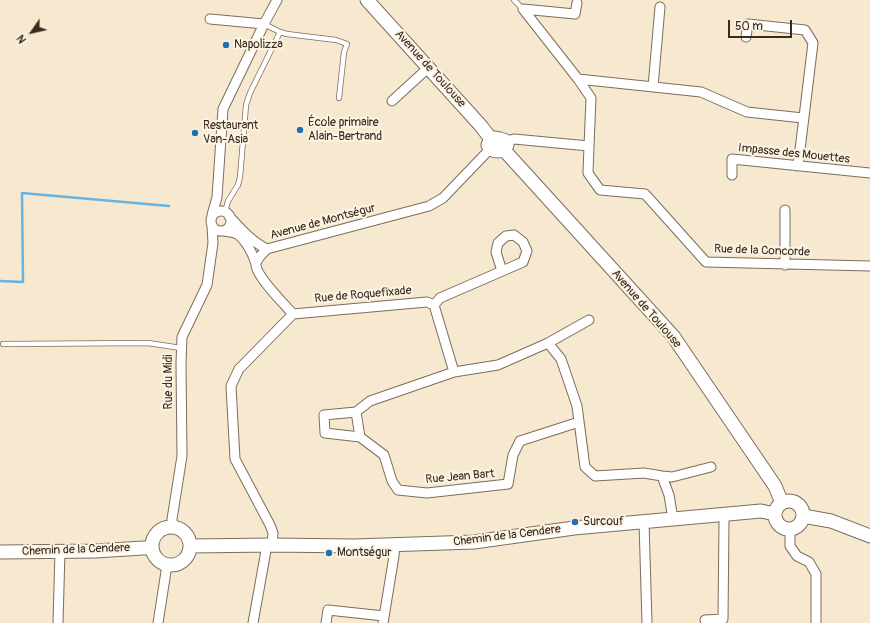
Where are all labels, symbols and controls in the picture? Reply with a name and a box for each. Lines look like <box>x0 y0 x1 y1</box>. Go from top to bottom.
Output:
north arrow <box>12 12 52 52</box>
scale bar <box>730 12 794 38</box>
text: 50 m <box>735 19 763 34</box>
street label: Avenue de Toulouse <box>391 27 469 111</box>
text: N <box>14 32 29 46</box>
place label: Napolizza <box>234 38 283 52</box>
marker: Napolizza <box>221 40 231 50</box>
place label: École primaire Alain-Bertrand <box>308 116 382 144</box>
place label: Restaurant Van-Asia <box>203 119 258 147</box>
marker: École primaire Alain-Bertrand <box>295 125 305 135</box>
marker: Restaurant Van-Asia <box>190 128 200 138</box>
street label: Impasse des Mouettes <box>737 141 851 167</box>
street label: Avenue de Montségur <box>269 201 377 243</box>
street label: Rue de la Concorde <box>714 242 810 260</box>
street label: Avenue de Toulouse <box>608 267 684 351</box>
street label: Rue de Roquefixade <box>314 284 412 306</box>
street label: Rue du Midi <box>162 355 176 409</box>
street label: Rue Jean Bart <box>425 467 495 487</box>
place label: Surcouf <box>583 515 624 529</box>
marker: Surcouf <box>570 517 580 527</box>
street label: Chemin de la Cendere <box>452 522 562 550</box>
street label: Chemin de la Cendere <box>22 541 130 559</box>
place label: Montségur <box>337 546 392 560</box>
marker: Montségur <box>324 548 334 558</box>

